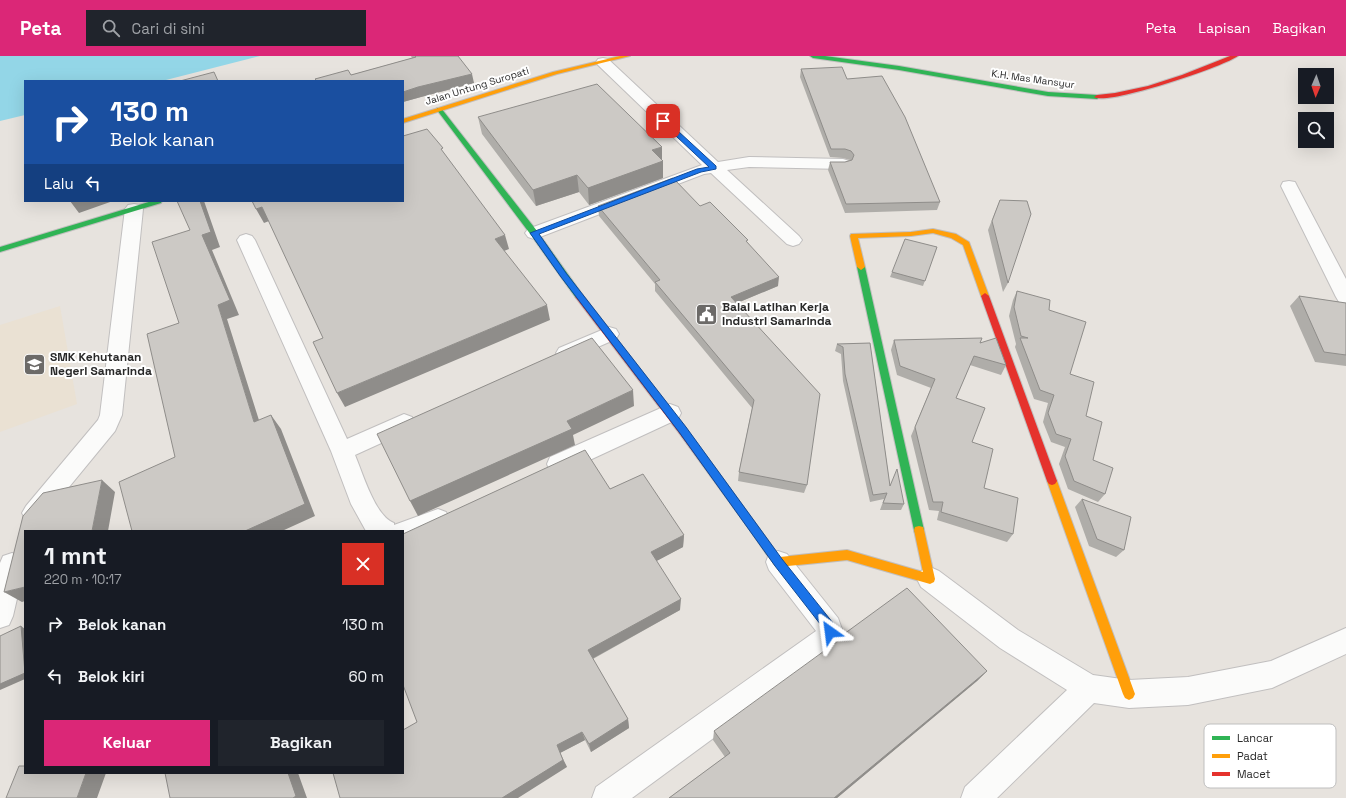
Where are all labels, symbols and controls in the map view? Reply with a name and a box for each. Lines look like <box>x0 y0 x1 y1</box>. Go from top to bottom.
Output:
search box <box>86 10 366 46</box>
text: Peta <box>20 16 62 41</box>
icon: search <box>100 17 122 39</box>
text: Cari di sini <box>132 19 205 38</box>
text: Peta <box>1146 19 1176 37</box>
text: Lapisan <box>1198 19 1250 37</box>
text: Bagikan <box>1272 19 1326 37</box>
street label: Jalan Untung Suropati <box>424 64 530 108</box>
street label: K.H. Mas Mansyur <box>991 67 1076 91</box>
north arrow <box>1298 68 1334 104</box>
map controls <box>1298 68 1334 148</box>
text: 130 m <box>110 93 189 129</box>
icon: right <box>44 96 96 148</box>
pin <box>646 104 680 138</box>
icon: arrive <box>652 110 674 132</box>
button: search <box>1298 112 1334 148</box>
text: Belok kanan <box>110 128 215 151</box>
icon: left <box>82 172 104 194</box>
text: Lalu <box>44 174 74 193</box>
place label: Balai Latihan Kerja Industri Samarinda <box>722 299 832 329</box>
public building icon: Balai Latihan Kerja Industri Samarinda <box>693 301 719 327</box>
place label: SMK Kehutanan Negeri Samarinda <box>50 349 152 379</box>
school or university icon: SMK Kehutanan Negeri Samarinda <box>22 351 48 377</box>
text: 1 mnt <box>44 540 107 571</box>
button: close <box>342 543 384 585</box>
text: 220 m · 10:17 <box>44 571 121 588</box>
position arrow <box>809 611 851 653</box>
icon: right <box>44 613 66 635</box>
text: Belok kanan <box>78 615 166 634</box>
text: 130 m <box>342 615 384 634</box>
icon: left <box>44 665 66 687</box>
text: Belok kiri <box>78 667 144 686</box>
text: 60 m <box>348 667 384 686</box>
button: Keluar <box>44 720 210 766</box>
button: Bagikan <box>218 720 384 766</box>
legend <box>1204 724 1336 788</box>
text: Lancar <box>1237 731 1273 745</box>
text: Padat <box>1237 749 1268 763</box>
text: Macet <box>1237 767 1271 781</box>

